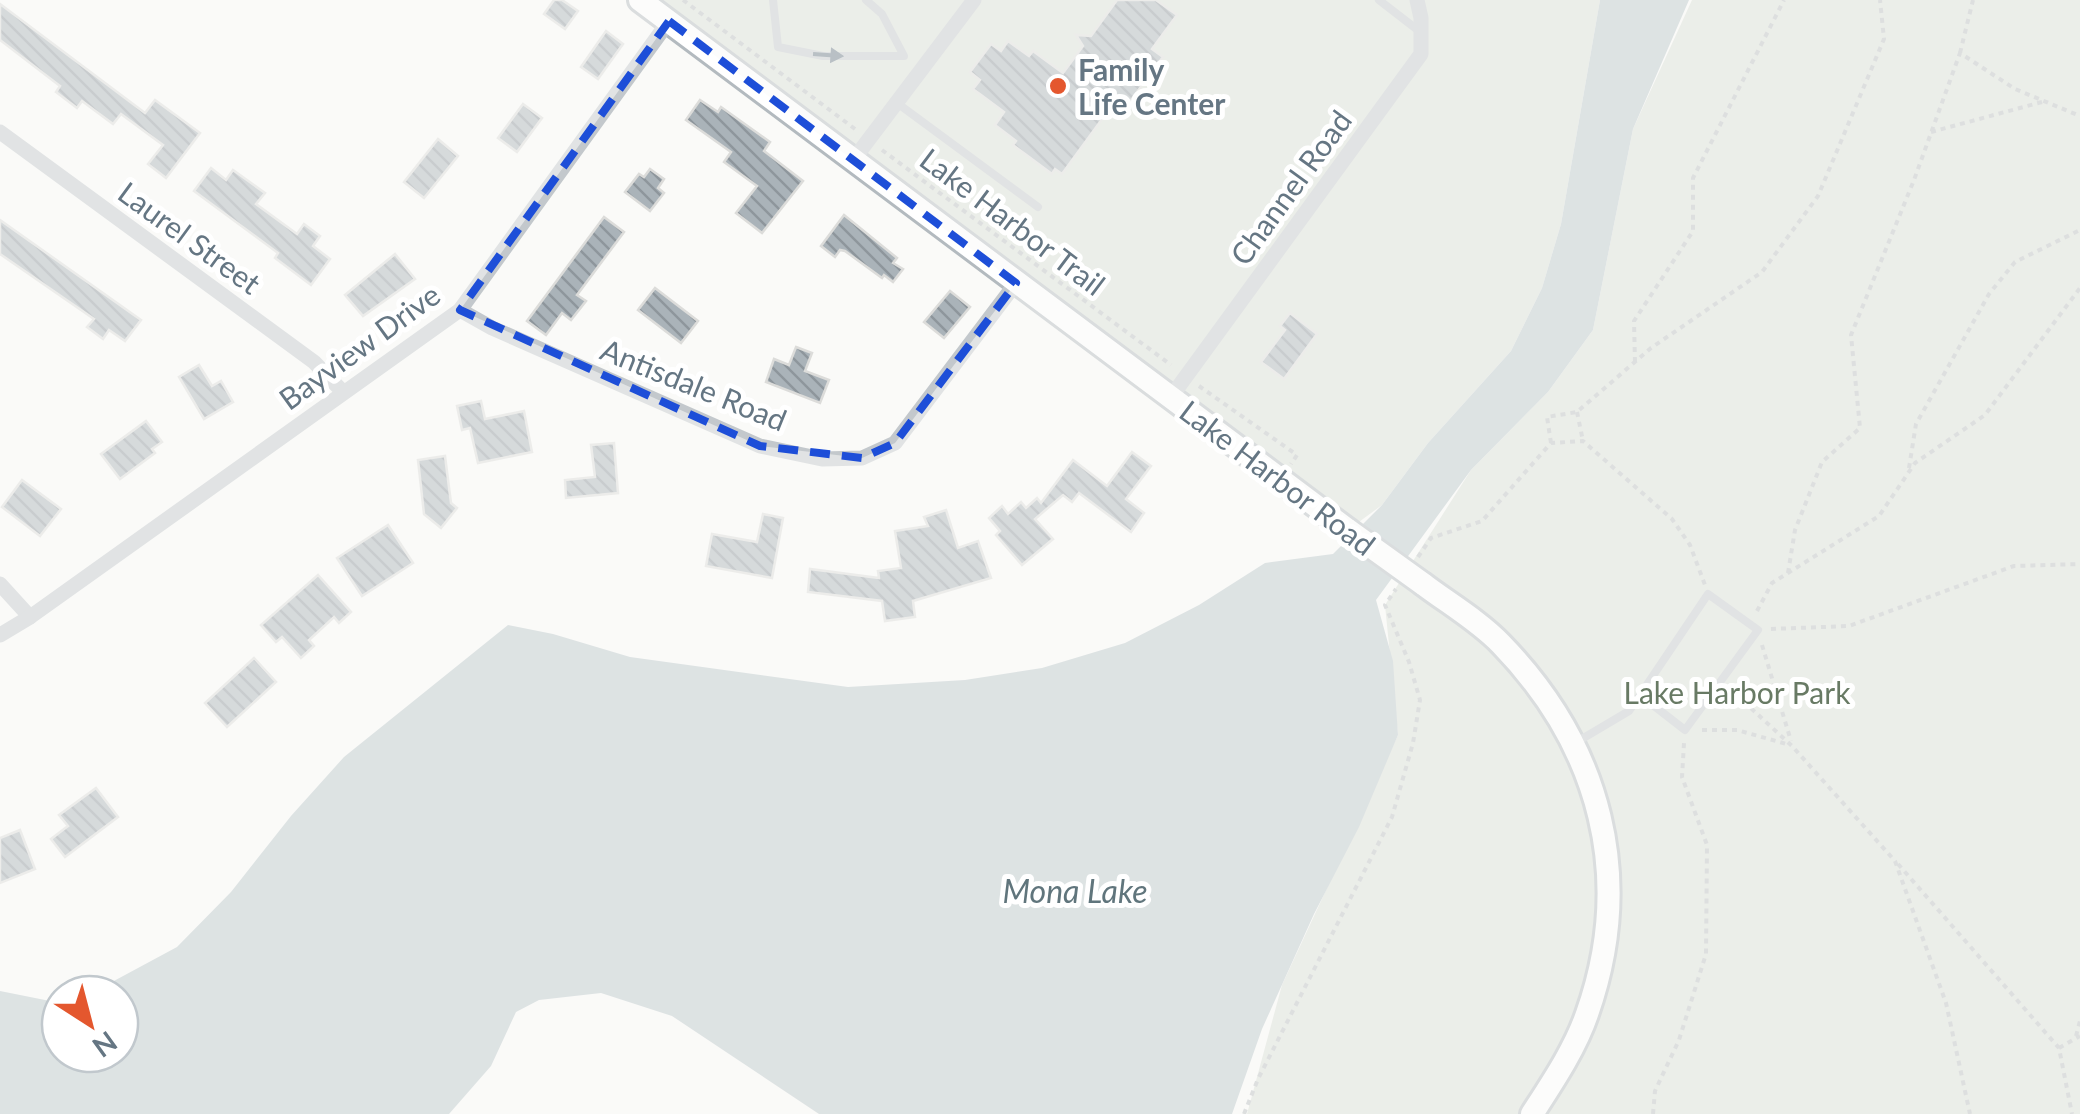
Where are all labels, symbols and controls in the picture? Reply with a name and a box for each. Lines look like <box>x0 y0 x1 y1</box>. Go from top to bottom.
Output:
one-way arrow <box>813 47 844 63</box>
place label: Family Life Center <box>1078 51 1226 121</box>
marker: Family Life Center <box>1047 75 1069 97</box>
street label: Channel Road <box>1222 103 1358 271</box>
street label: Lake Harbor Trail <box>914 140 1112 302</box>
street label: Laurel Street <box>112 173 268 301</box>
street label: Bayview Drive <box>272 276 446 416</box>
street label: Antisdale Road <box>596 330 792 438</box>
street label: Lake Harbor Road <box>1173 392 1383 562</box>
park label: Lake Harbor Park <box>1624 674 1851 710</box>
water label: Mona Lake <box>1002 871 1148 910</box>
north arrow <box>40 974 140 1074</box>
text: N <box>87 1025 124 1065</box>

